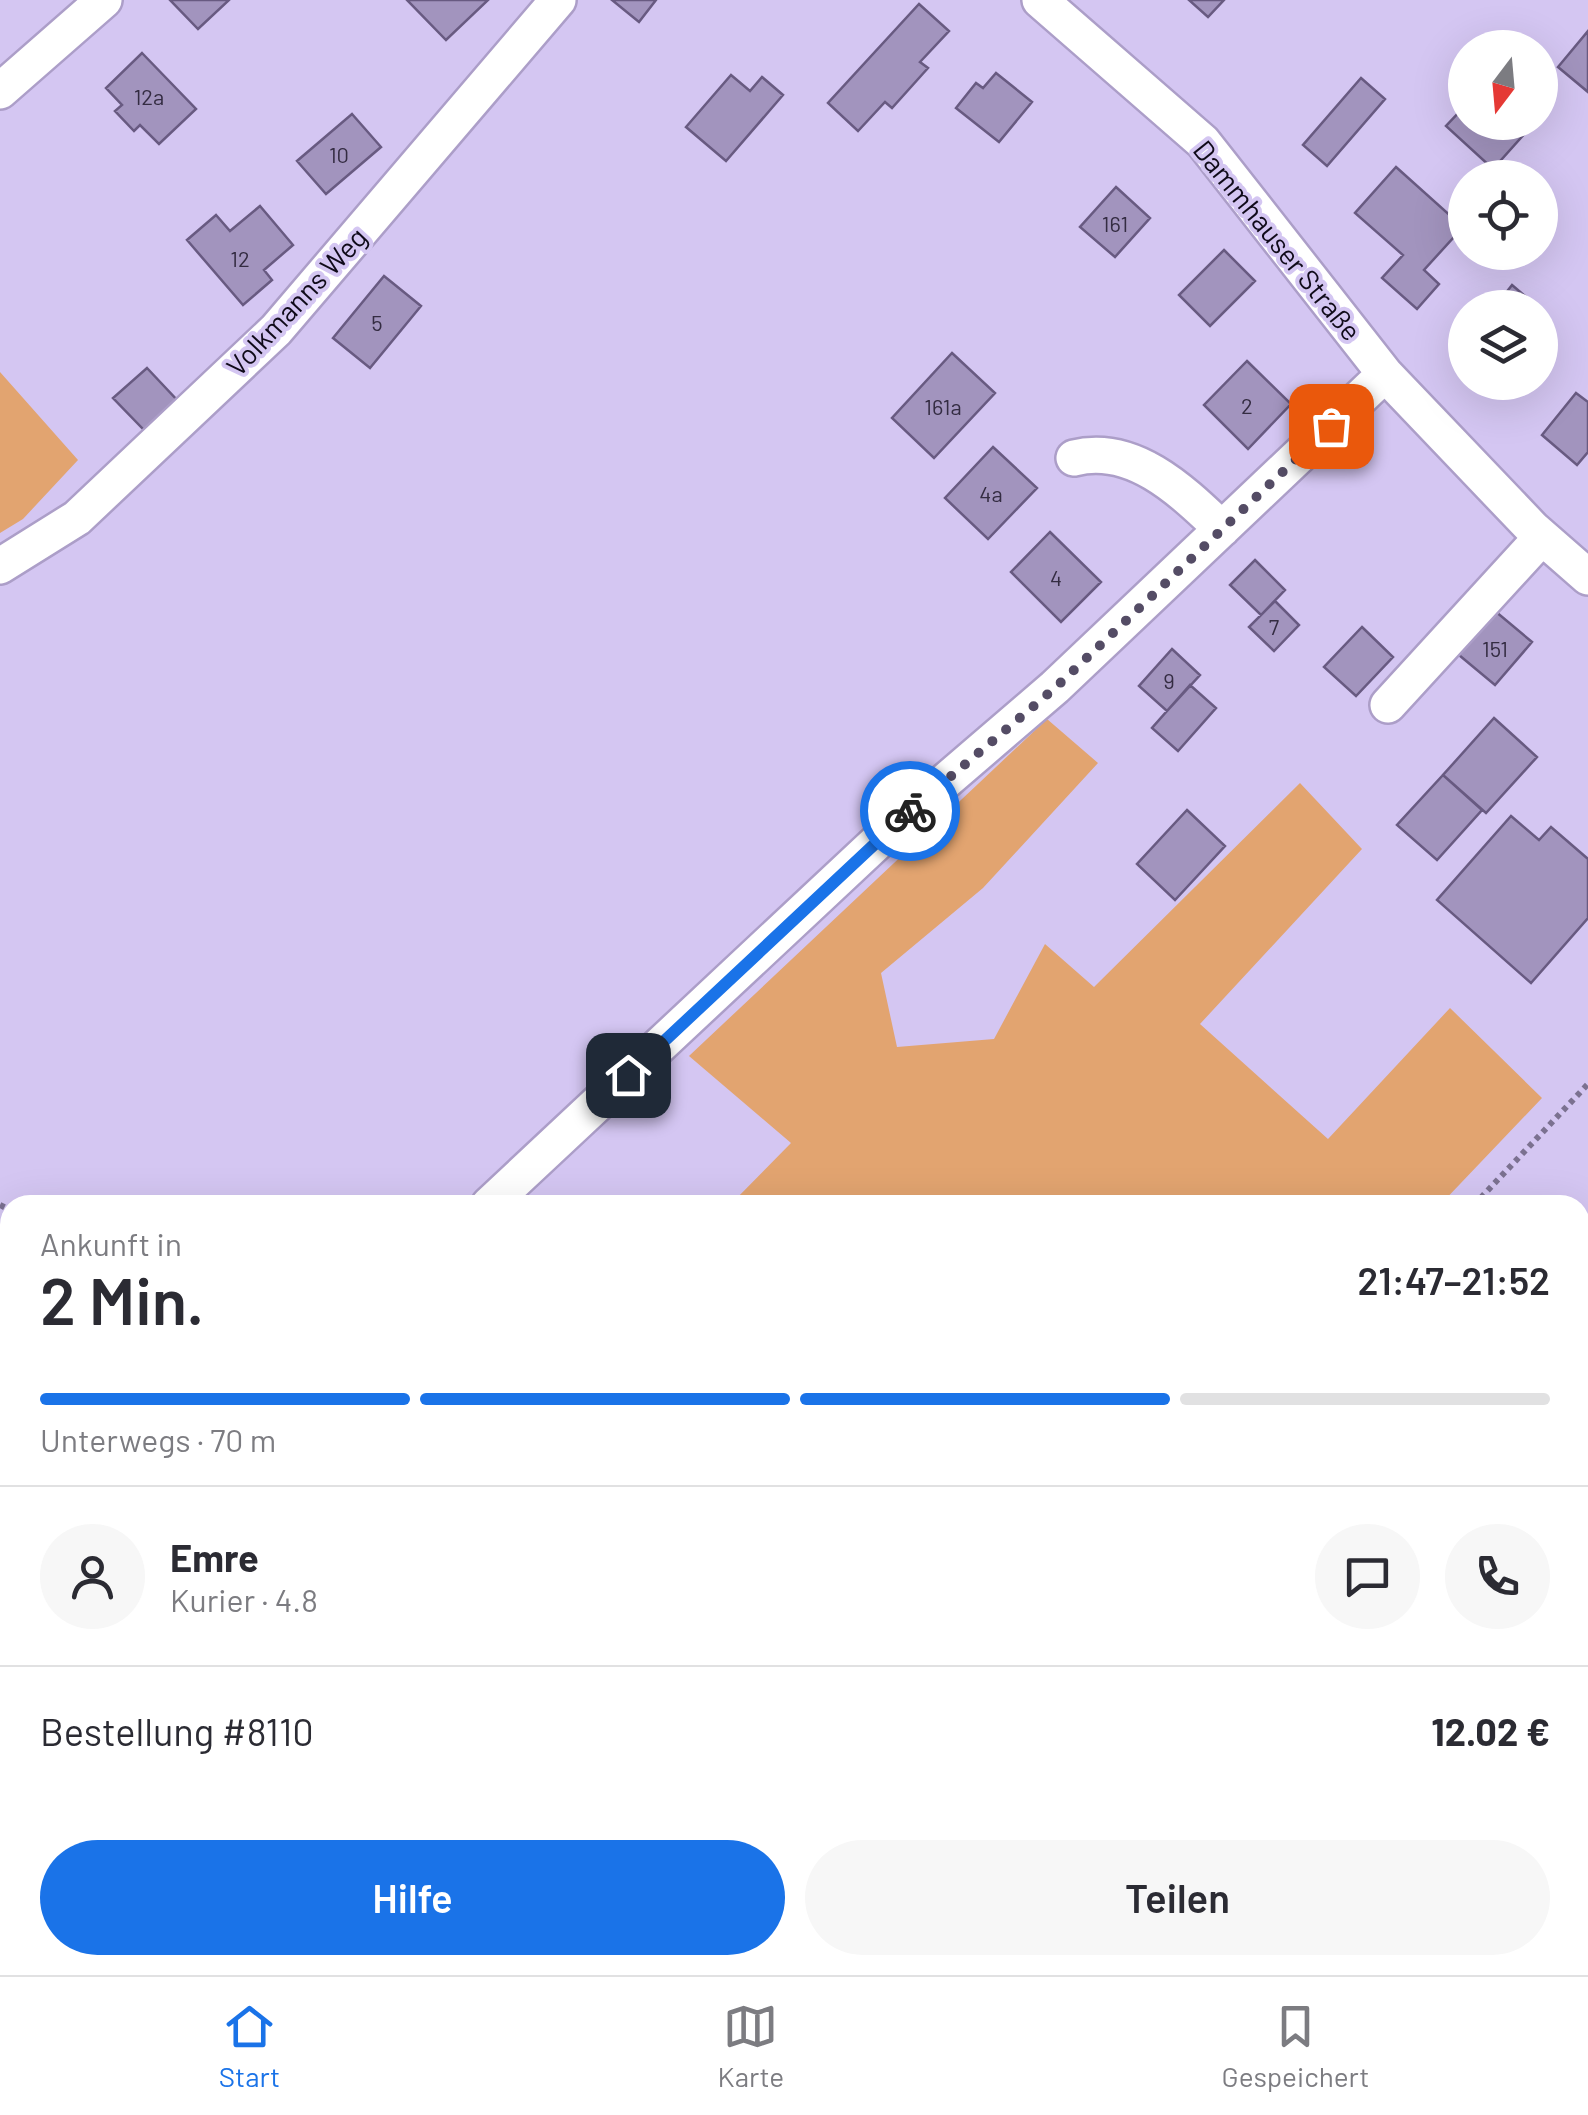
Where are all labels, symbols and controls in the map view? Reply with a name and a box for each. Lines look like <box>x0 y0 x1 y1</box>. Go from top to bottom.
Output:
north arrow <box>1448 30 1558 140</box>
map controls <box>1448 30 1558 400</box>
house number: 12a <box>134 83 164 109</box>
street label: Dammhauser Straße <box>1187 133 1369 347</box>
house number: 10 <box>329 141 349 167</box>
button: locate <box>1448 160 1558 270</box>
house number: 161 <box>1102 210 1128 236</box>
street label: Volkmanns Weg <box>219 220 373 382</box>
house number: 12 <box>230 245 250 271</box>
button: layers <box>1448 290 1558 400</box>
house number: 5 <box>371 309 383 335</box>
pin <box>1289 384 1374 469</box>
house number: 2 <box>1241 392 1253 418</box>
house number: 161a <box>924 393 962 419</box>
icon: bag <box>1304 399 1359 454</box>
house number: 4a <box>979 480 1003 506</box>
house number: 4 <box>1050 564 1062 590</box>
house number: 7 <box>1269 613 1279 639</box>
house number: 151 <box>1482 635 1508 661</box>
house number: 9 <box>1163 667 1175 693</box>
courier <box>860 761 960 861</box>
icon: bike <box>883 784 938 839</box>
pin <box>586 1033 671 1118</box>
icon: home <box>601 1048 656 1103</box>
text: Ankunft in <box>40 1224 182 1262</box>
text: 21:47–21:52 <box>1358 1257 1550 1303</box>
text: 2 Min. <box>40 1260 204 1338</box>
text: Unterwegs · 70 m <box>40 1420 276 1458</box>
button: person <box>40 1524 145 1629</box>
button: chat <box>1315 1524 1420 1629</box>
button: phone <box>1445 1524 1550 1629</box>
text: Emre <box>170 1534 259 1580</box>
text: Kurier · 4.8 <box>170 1580 318 1618</box>
text: Bestellung #8110 <box>40 1708 314 1754</box>
text: 12.02 € <box>1431 1708 1550 1754</box>
button: Hilfe <box>40 1840 785 1955</box>
button: Teilen <box>805 1840 1550 1955</box>
tab: Start <box>219 1999 280 2093</box>
tab: Karte <box>718 1999 784 2093</box>
tab: Gespeichert <box>1222 1999 1369 2093</box>

